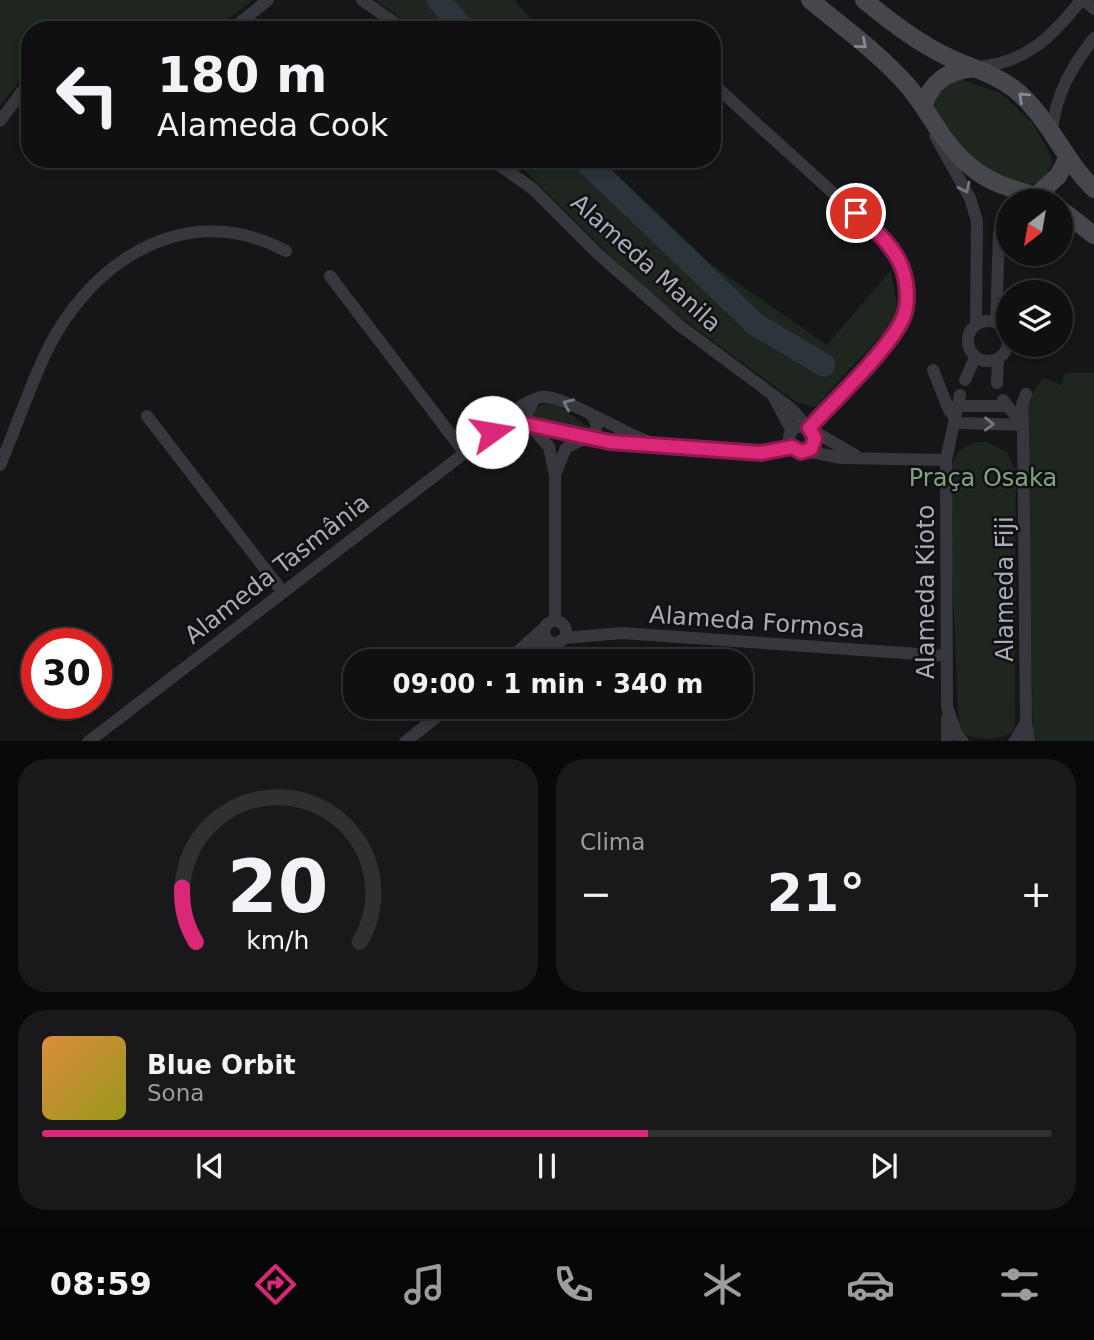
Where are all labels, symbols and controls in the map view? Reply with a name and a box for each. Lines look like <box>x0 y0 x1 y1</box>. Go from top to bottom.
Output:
one-way arrow <box>854 36 867 48</box>
text: 180 m <box>157 47 327 104</box>
icon: left <box>42 49 133 140</box>
one-way arrow <box>1018 92 1031 105</box>
text: Alameda Cook <box>157 106 388 144</box>
one-way arrow <box>957 181 971 193</box>
pin <box>826 183 886 243</box>
street label: Alameda Manila <box>565 188 727 338</box>
north arrow <box>996 189 1073 266</box>
map controls <box>996 189 1073 357</box>
icon: arrive <box>837 194 875 232</box>
button: layers <box>996 280 1073 357</box>
position arrow <box>455 395 529 469</box>
one-way arrow <box>563 398 575 412</box>
one-way arrow <box>984 417 995 432</box>
park label: Praça Osaka <box>909 464 1057 492</box>
street label: Alameda Tasmânia <box>179 488 375 650</box>
street label: Alameda Kioto <box>912 505 940 679</box>
street label: Alameda Fiji <box>991 516 1019 662</box>
street label: Alameda Formosa <box>648 601 866 643</box>
speed limit sign: 30 <box>21 628 112 719</box>
text: 09:00 · 1 min · 340 m <box>393 669 703 699</box>
text: Clima <box>580 829 645 855</box>
text: 20 <box>227 844 329 929</box>
text: 21° <box>767 863 865 923</box>
text: − <box>580 872 612 916</box>
text: + <box>1020 872 1052 916</box>
text: km/h <box>246 925 310 954</box>
text: Blue Orbit <box>147 1050 296 1080</box>
text: Sona <box>147 1080 204 1106</box>
icon: previous <box>191 1147 229 1185</box>
icon: pause <box>528 1147 566 1185</box>
icon: next <box>865 1147 903 1185</box>
icon: directions <box>251 1260 300 1309</box>
icon: music <box>400 1260 449 1309</box>
icon: phone <box>549 1260 598 1309</box>
icon: climate <box>698 1260 747 1309</box>
icon: car <box>846 1260 895 1309</box>
icon: filters <box>995 1260 1044 1309</box>
text: 08:59 <box>50 1265 152 1303</box>

